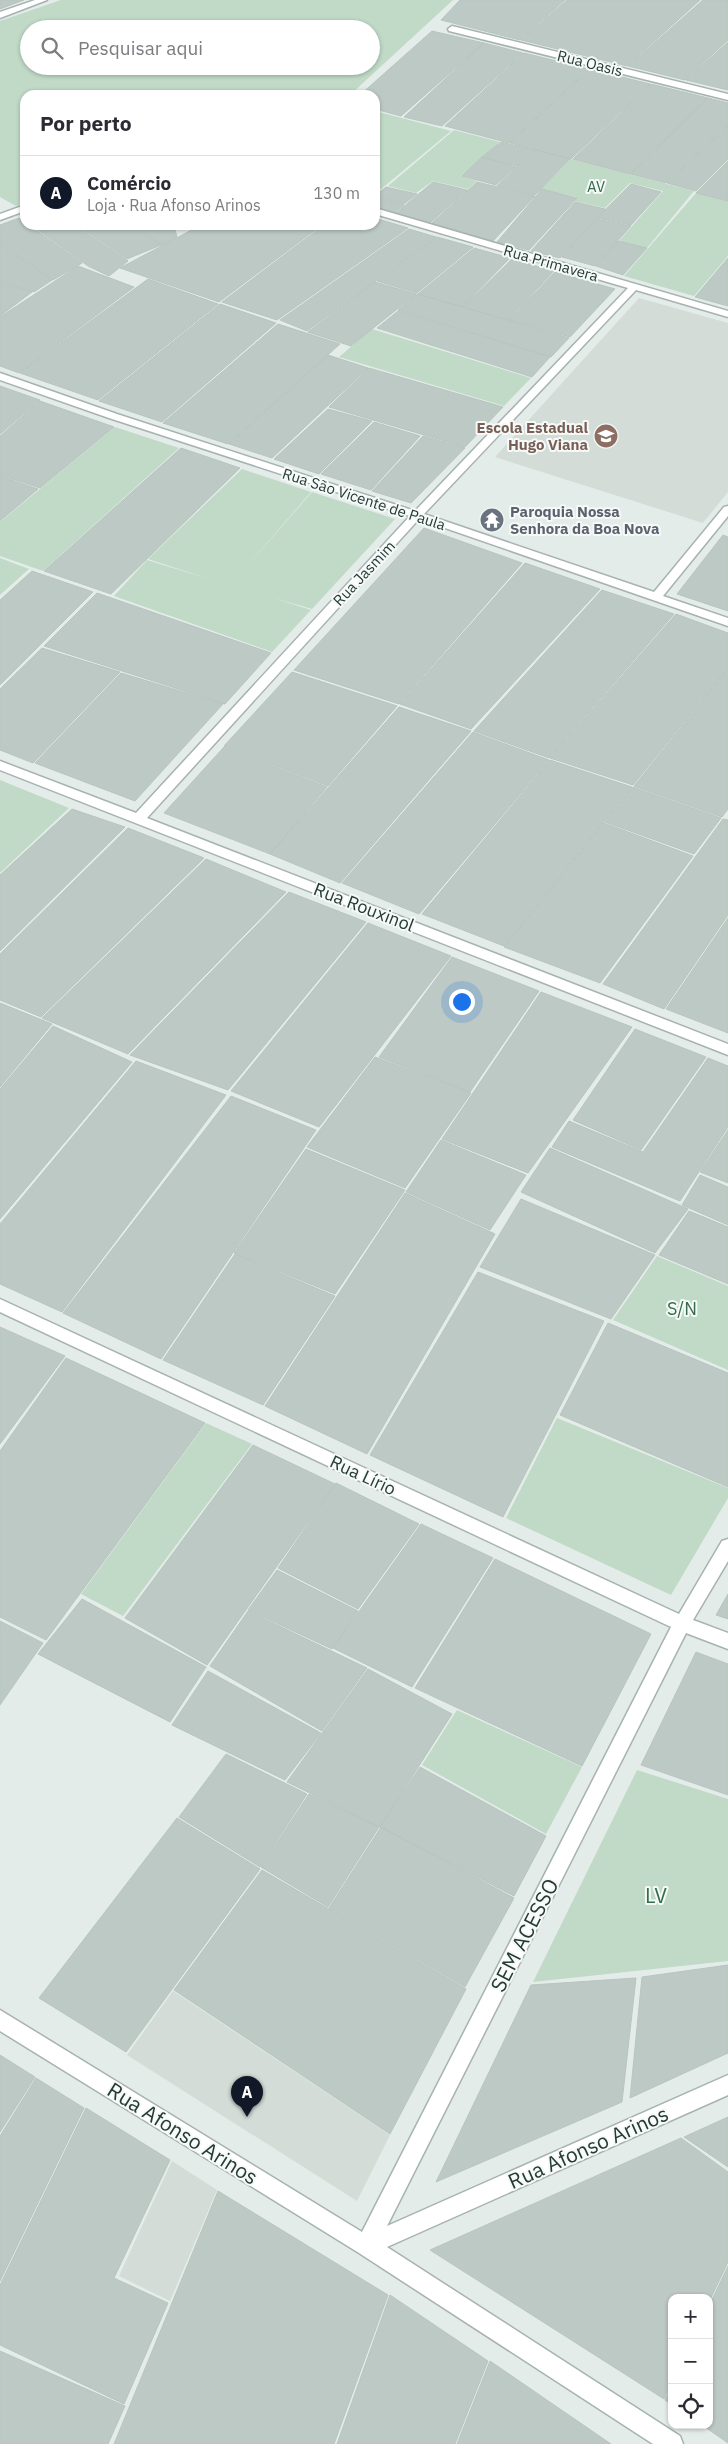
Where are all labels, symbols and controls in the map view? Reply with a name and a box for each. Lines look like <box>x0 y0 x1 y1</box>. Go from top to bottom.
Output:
search box <box>20 20 380 75</box>
icon: search <box>38 34 66 62</box>
text: Pesquisar aqui <box>78 36 203 60</box>
street label: Rua Oasis <box>555 46 625 80</box>
text: Por perto <box>40 109 132 137</box>
text: Comércio <box>87 171 171 195</box>
park label: AV <box>587 177 605 196</box>
text: A <box>51 183 61 203</box>
text: 130 m <box>313 183 360 203</box>
text: Loja · Rua Afonso Arinos <box>87 195 261 215</box>
street label: Rua Primavera <box>501 240 601 286</box>
place label: Escola Estadual Hugo Viana <box>477 418 588 454</box>
school or university icon: Escola Estadual Hugo Viana <box>593 423 619 449</box>
street label: Rua São Vicente de Paula <box>280 464 448 534</box>
place label: Paroquia Nossa Senhora da Boa Nova <box>510 502 660 538</box>
temple icon: Paroquia Nossa Senhora da Boa Nova <box>479 507 505 533</box>
street label: Rua Jasmim <box>329 536 399 610</box>
street label: Rua Rouxinol <box>310 877 418 937</box>
your location <box>449 989 475 1015</box>
park label: S/N <box>667 1297 697 1320</box>
street label: Rua Lírio <box>326 1450 400 1500</box>
street label: SEM ACESSO <box>483 1873 565 1997</box>
park label: LV <box>645 1881 667 1909</box>
pin: A <box>231 2076 263 2117</box>
street label: Rua Afonso Arinos <box>103 2077 263 2189</box>
street label: Rua Afonso Arinos <box>503 2099 673 2195</box>
map controls <box>668 2294 713 2429</box>
button: + <box>668 2294 713 2339</box>
button: − <box>668 2339 713 2384</box>
button: locate <box>668 2384 713 2429</box>

